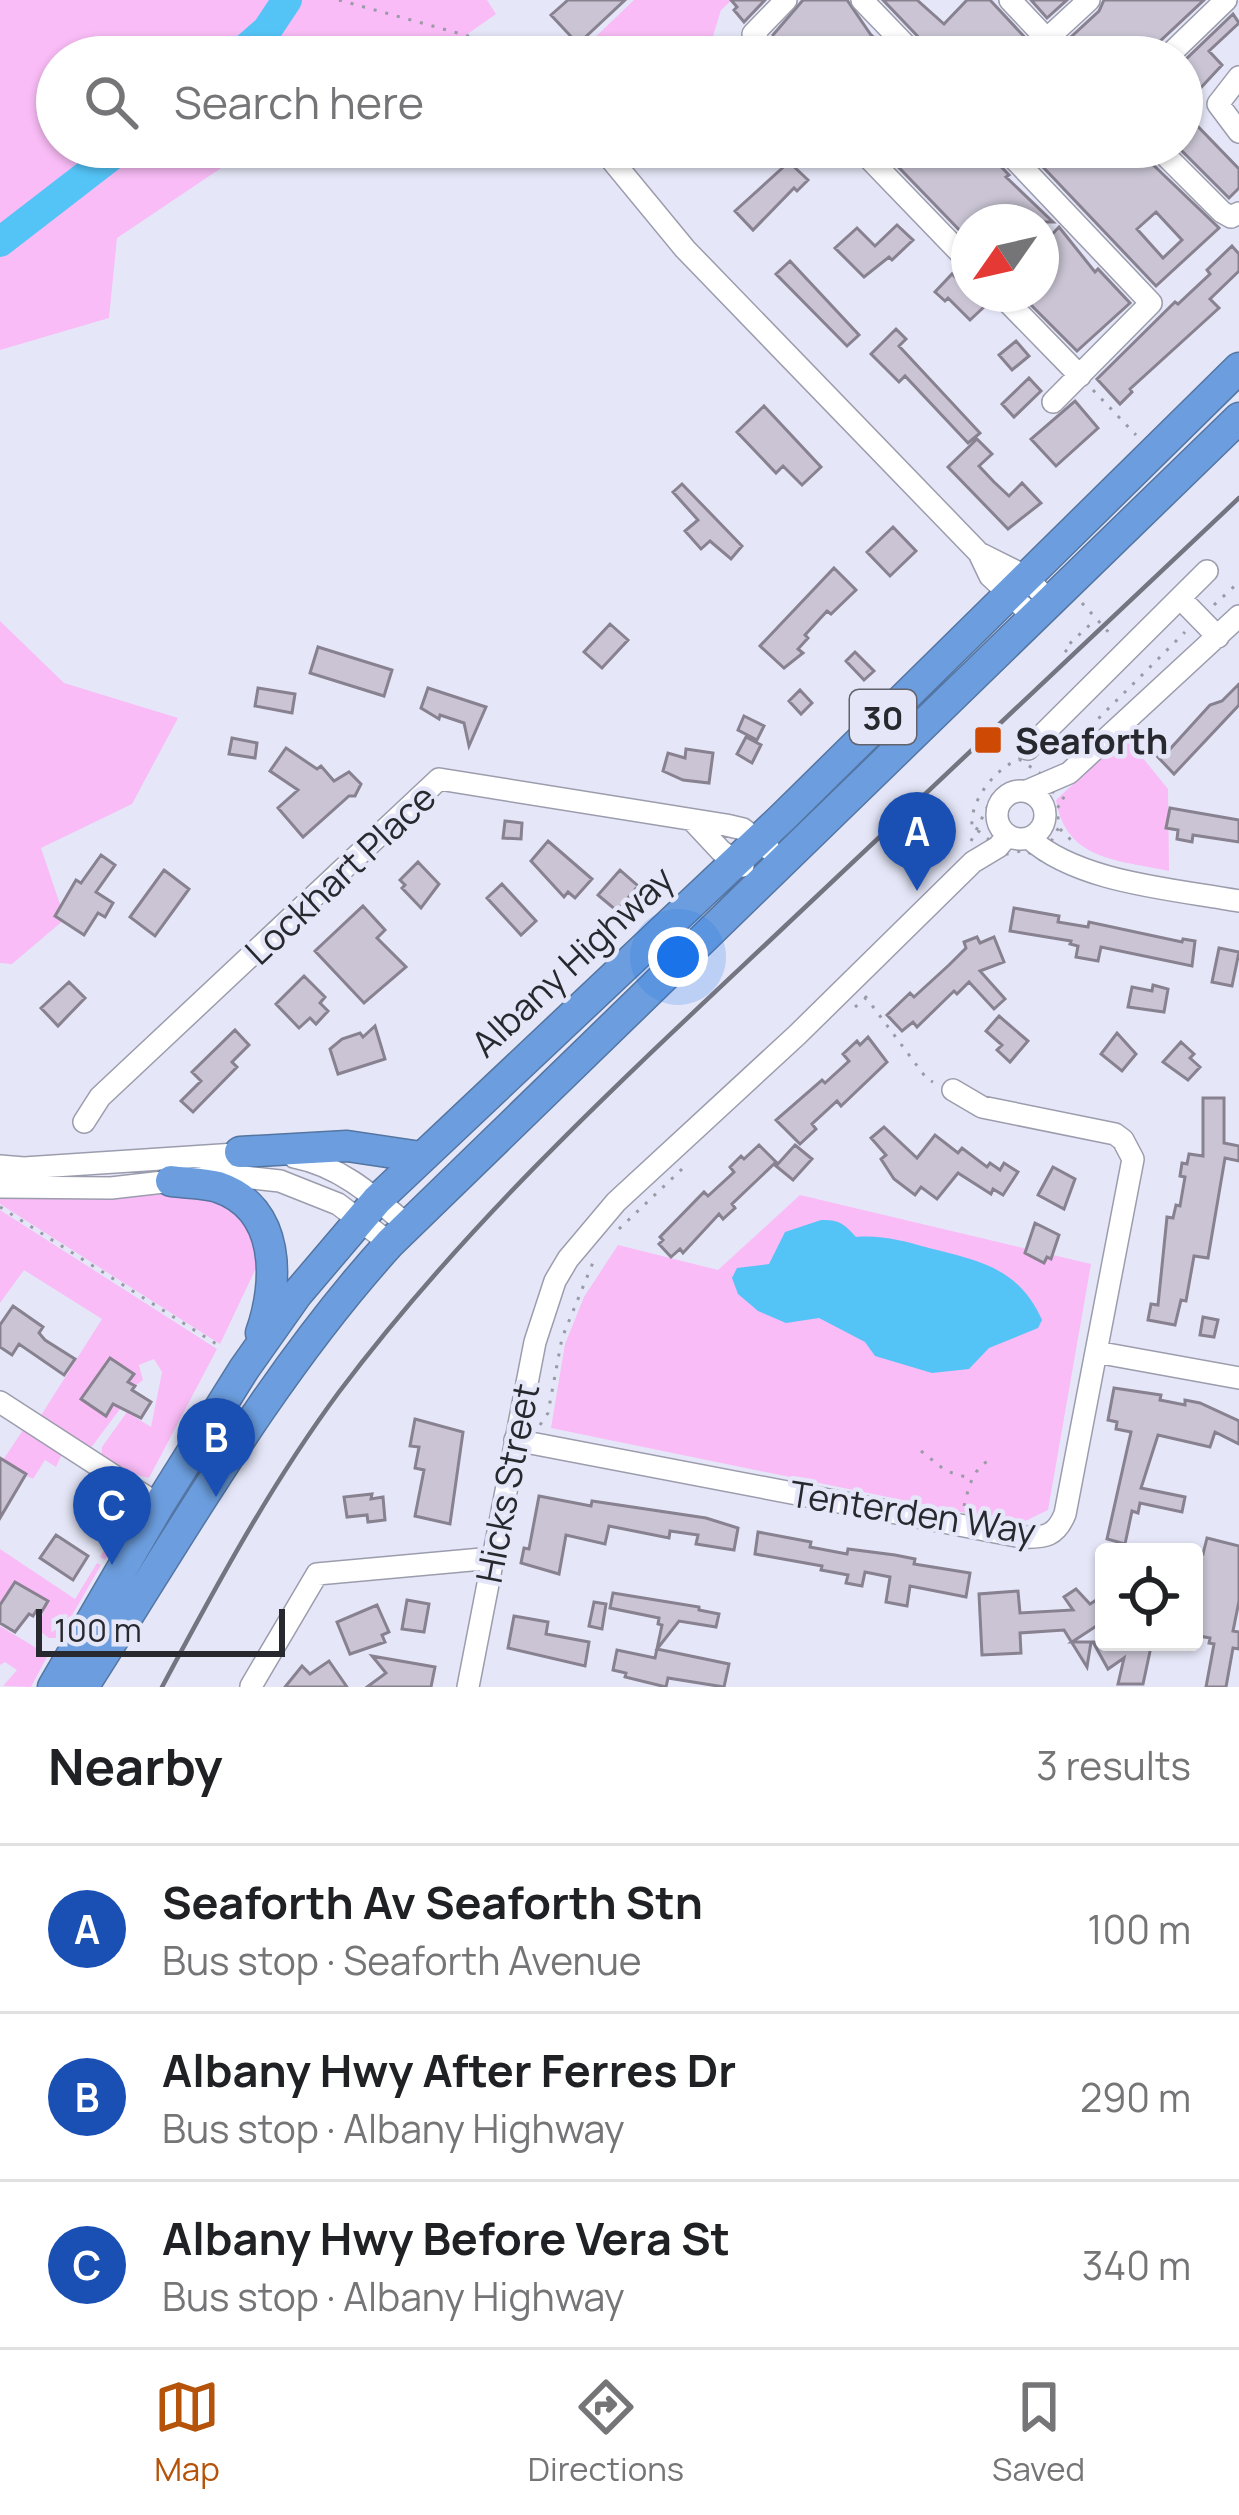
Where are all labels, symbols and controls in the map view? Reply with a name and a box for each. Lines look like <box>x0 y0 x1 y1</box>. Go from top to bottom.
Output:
search box <box>36 36 1203 168</box>
icon: search <box>78 69 144 135</box>
text: Search here <box>174 71 424 133</box>
north arrow <box>951 204 1059 312</box>
road number: 30 <box>850 690 916 744</box>
place label: Seaforth <box>1015 716 1168 765</box>
marker: Seaforth <box>972 724 1004 756</box>
street label: Lockhart Place <box>234 773 446 975</box>
pin: A <box>878 792 956 891</box>
street label: Albany Highway <box>460 855 684 1067</box>
your location <box>648 927 708 987</box>
street label: Hicks Street <box>464 1379 550 1587</box>
pin: B <box>177 1398 255 1497</box>
pin: C <box>73 1466 151 1565</box>
street label: Tenterden Way <box>787 1468 1039 1556</box>
map controls <box>1095 1543 1203 1651</box>
button: locate <box>1095 1543 1203 1651</box>
scale bar <box>36 1603 285 1656</box>
text: 100 m <box>54 1607 142 1652</box>
text: Nearby <box>48 1731 223 1800</box>
text: 3 results <box>1036 1738 1191 1792</box>
text: Seaforth Av Seaforth Stn <box>162 1871 703 1933</box>
text: A <box>74 1902 100 1956</box>
text: 100 m <box>1087 1902 1191 1956</box>
text: Bus stop · Seaforth Avenue <box>162 1933 642 1987</box>
text: Albany Hwy After Ferres Dr <box>162 2039 736 2101</box>
text: B <box>75 2070 99 2124</box>
text: 290 m <box>1080 2070 1191 2124</box>
text: Bus stop · Albany Highway <box>162 2101 624 2155</box>
text: Albany Hwy Before Vera St <box>162 2207 730 2269</box>
text: C <box>73 2238 101 2292</box>
text: 340 m <box>1082 2238 1191 2292</box>
text: Bus stop · Albany Highway <box>162 2269 624 2323</box>
tab: Map <box>154 2374 220 2491</box>
tab: Directions <box>528 2374 684 2491</box>
tab: Saved <box>992 2374 1085 2491</box>

